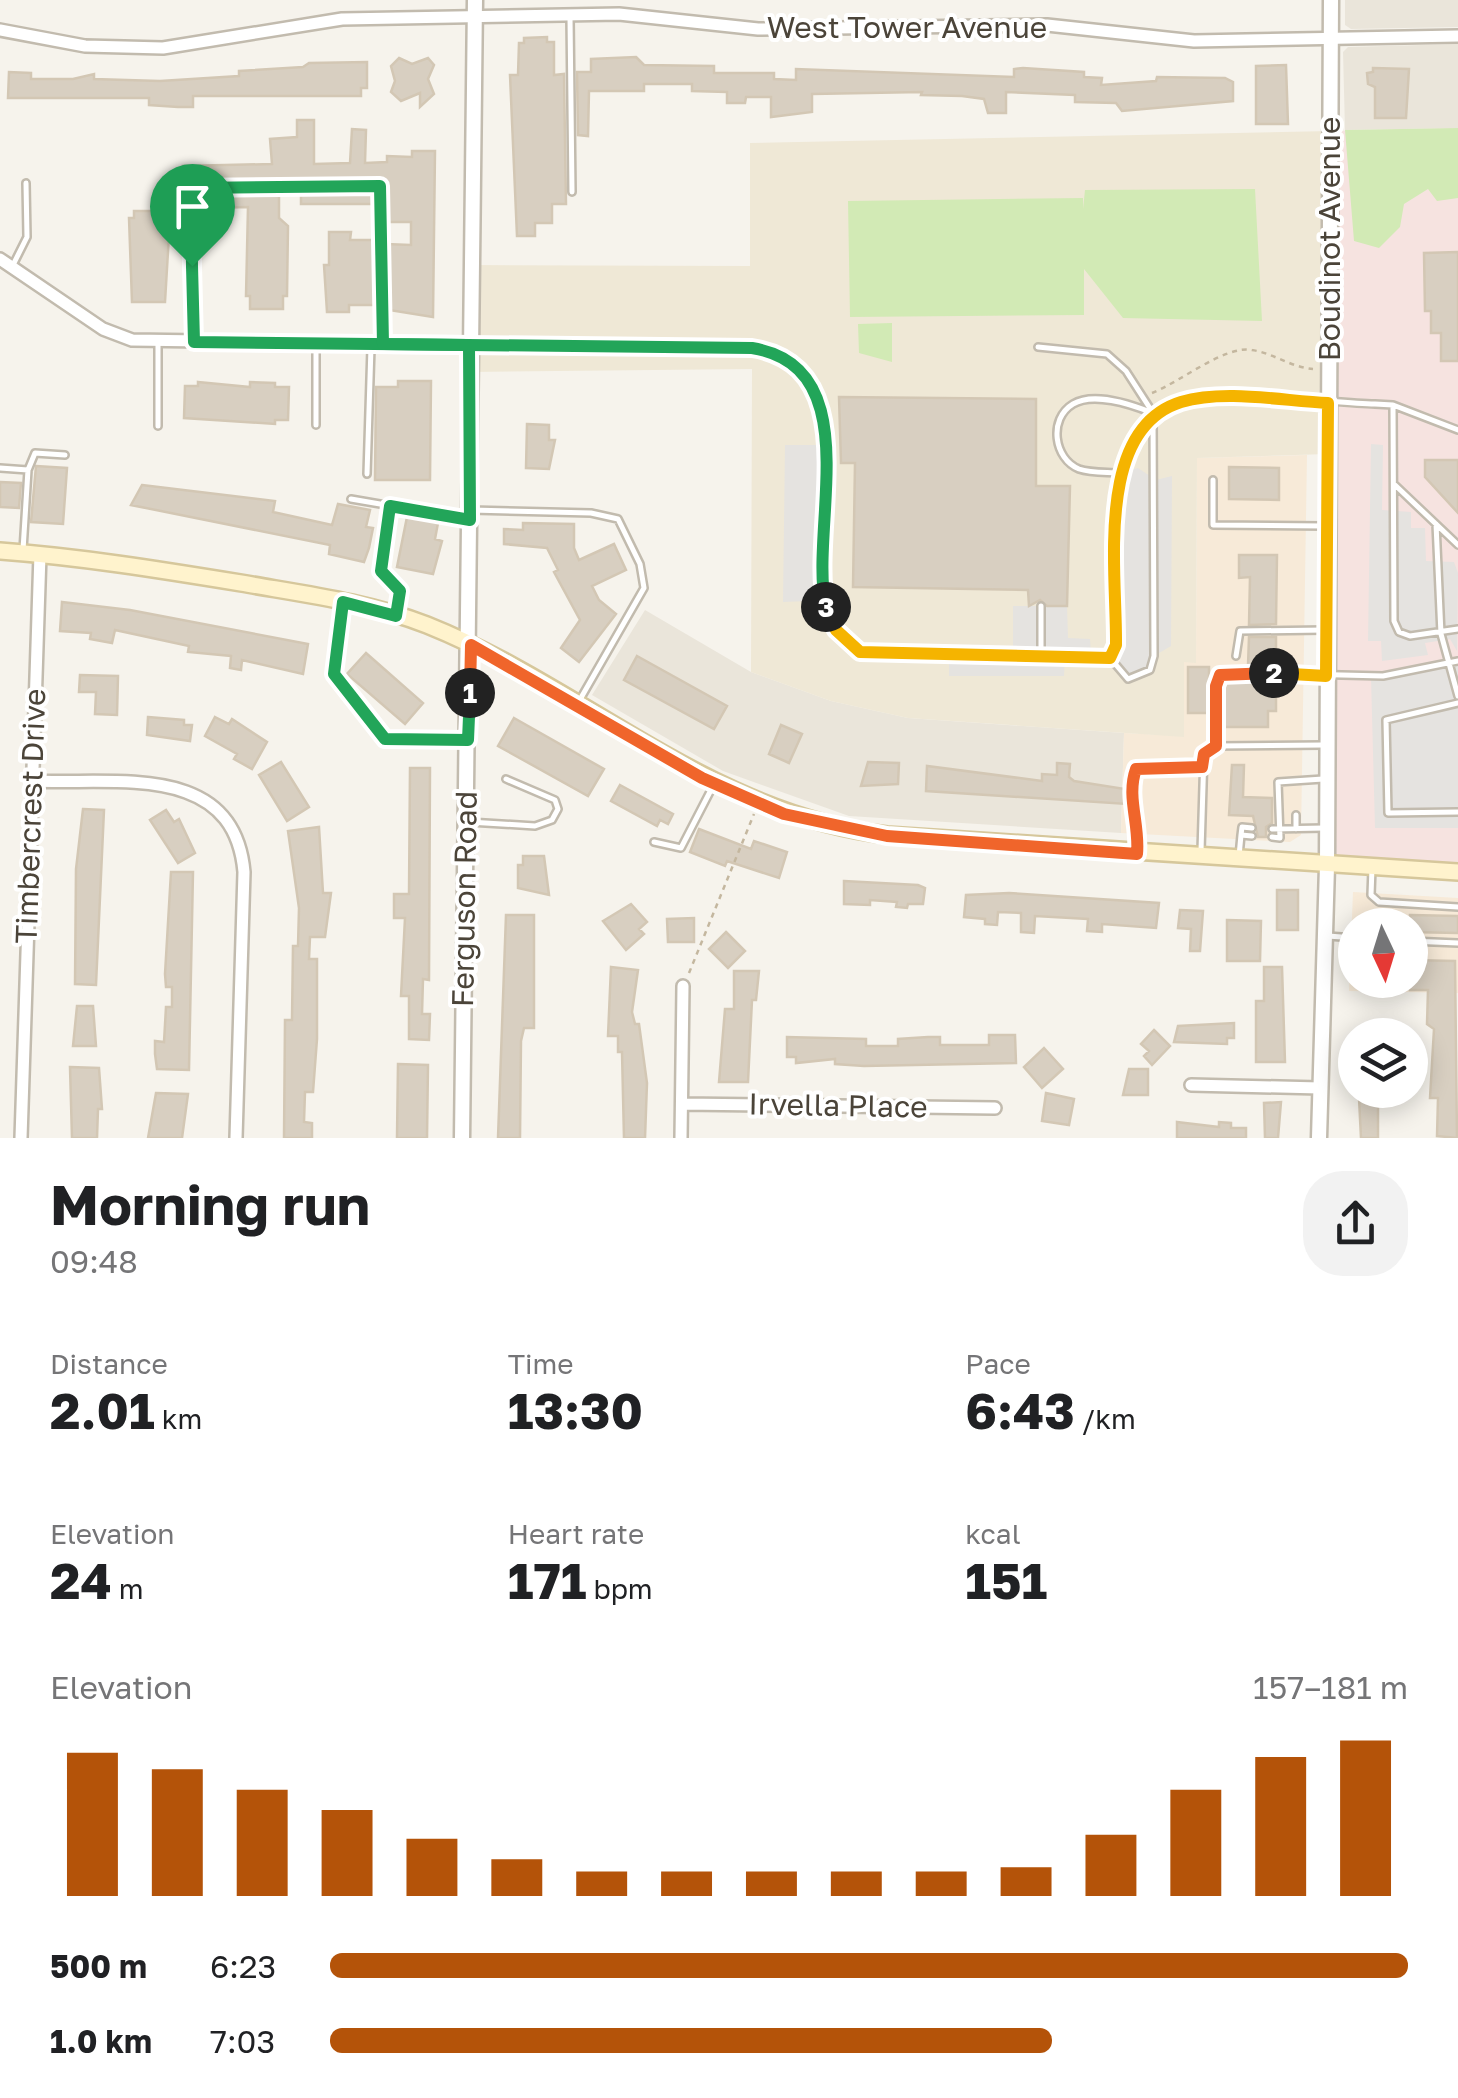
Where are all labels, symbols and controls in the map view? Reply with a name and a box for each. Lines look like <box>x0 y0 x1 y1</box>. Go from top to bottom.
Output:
street label: West Tower Avenue <box>767 9 1047 45</box>
street label: Boudinot Avenue <box>1311 117 1347 361</box>
pin <box>150 164 235 267</box>
icon: arrive <box>165 179 220 234</box>
pin: 3 <box>801 582 851 632</box>
text: 3 <box>817 590 835 623</box>
pin: 2 <box>1249 648 1299 698</box>
text: 2 <box>1265 656 1283 689</box>
pin: 1 <box>445 668 495 718</box>
text: 1 <box>463 676 477 709</box>
street label: Timbercrest Drive <box>8 688 52 944</box>
street label: Ferguson Road <box>444 791 484 1007</box>
north arrow <box>1338 908 1428 998</box>
map controls <box>1338 908 1428 1108</box>
button: layers <box>1338 1018 1428 1108</box>
street label: Irvella Place <box>748 1085 928 1125</box>
text: Morning run <box>50 1171 370 1237</box>
button: share <box>1303 1171 1408 1276</box>
text: 09:48 <box>50 1242 138 1280</box>
text: Distance <box>50 1347 168 1380</box>
text: Time <box>508 1347 574 1380</box>
text: Pace <box>965 1347 1031 1380</box>
text: 2.01 <box>50 1380 155 1440</box>
text: 13:30 <box>508 1380 643 1440</box>
text: 6:43 <box>965 1380 1075 1440</box>
text: km <box>155 1402 202 1435</box>
text: /km <box>1075 1402 1136 1435</box>
text: Elevation <box>50 1517 175 1550</box>
text: Heart rate <box>508 1517 644 1550</box>
text: kcal <box>965 1517 1021 1550</box>
text: 24 <box>50 1550 112 1610</box>
text: 171 <box>508 1550 586 1610</box>
text: 151 <box>965 1550 1047 1610</box>
text: m <box>112 1572 144 1605</box>
text: bpm <box>586 1572 653 1605</box>
text: Elevation <box>50 1668 192 1706</box>
text: 157–181 m <box>1253 1668 1408 1706</box>
text: 500 m <box>50 1947 147 1985</box>
text: 6:23 <box>210 1947 276 1985</box>
text: 1.0 km <box>50 2022 152 2060</box>
text: 7:03 <box>210 2022 275 2060</box>

